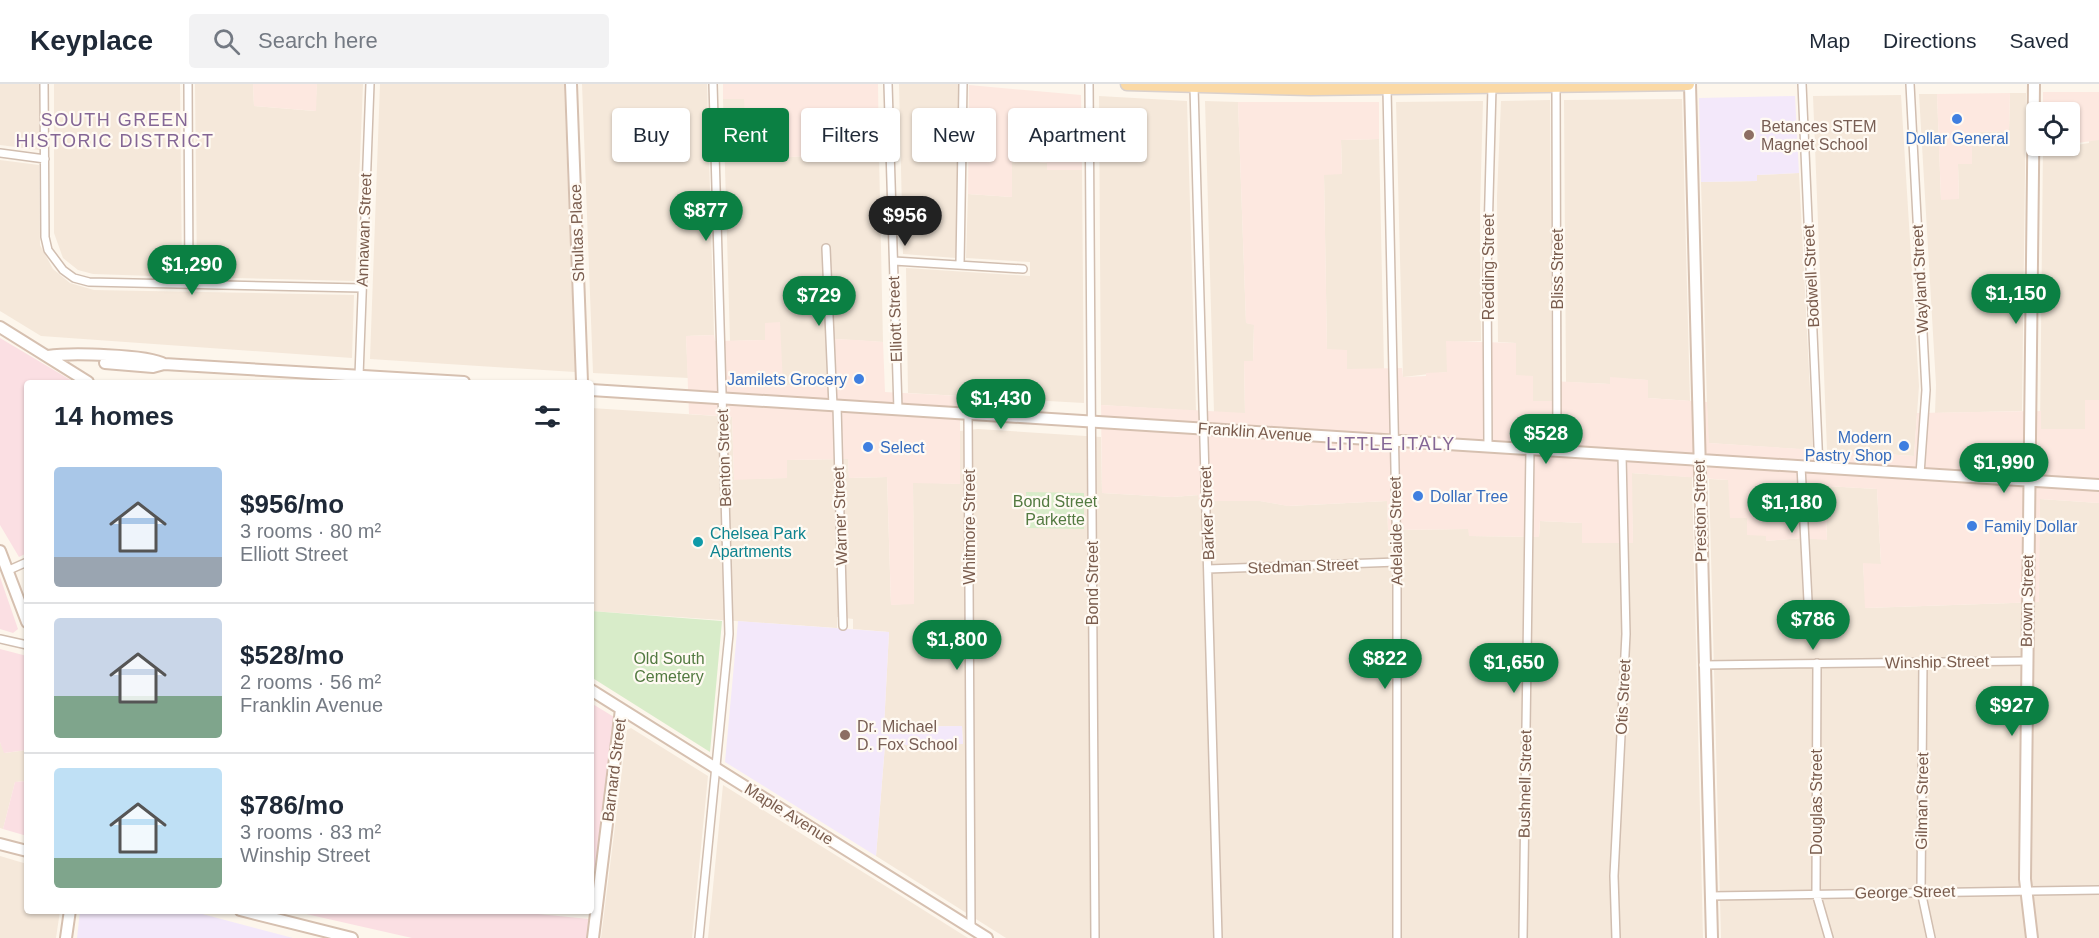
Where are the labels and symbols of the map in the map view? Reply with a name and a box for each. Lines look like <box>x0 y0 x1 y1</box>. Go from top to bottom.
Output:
district label: SOUTH GREEN HISTORIC DISTRICT <box>15 110 215 151</box>
marker: Dollar General <box>1950 112 1964 126</box>
place label: Betances STEM Magnet School <box>1761 118 1877 153</box>
marker: Betances STEM Magnet School <box>1742 128 1756 142</box>
place label: Dollar General <box>1905 130 2009 147</box>
street label: Annawan Street <box>354 172 375 287</box>
street label: Shultas Place <box>567 184 587 282</box>
pin: $877 <box>670 191 742 242</box>
pin: $956 <box>869 196 941 247</box>
street label: Redding Street <box>1480 213 1497 320</box>
street label: Bodwell Street <box>1800 223 1822 328</box>
street label: Wayland Street <box>1909 224 1931 334</box>
street label: Bliss Street <box>1549 228 1566 309</box>
pin: $1,290 <box>143 245 241 296</box>
pin: $1,150 <box>1967 274 2065 325</box>
street label: Elliott Street <box>885 275 905 362</box>
pin: $729 <box>783 276 855 327</box>
place label: Jamilets Grocery <box>727 371 847 388</box>
marker: Jamilets Grocery <box>852 372 866 386</box>
pin: $1,430 <box>952 379 1050 430</box>
street label: Benton Street <box>714 408 734 507</box>
pin: $528 <box>1510 414 1582 465</box>
street label: Franklin Avenue <box>1197 420 1313 444</box>
place label: Modern Pastry Shop <box>1805 429 1892 464</box>
district label: LITTLE ITALY <box>1326 434 1456 454</box>
place label: Select <box>880 439 925 456</box>
marker: Modern Pastry Shop <box>1897 439 1911 453</box>
marker: Select <box>861 440 875 454</box>
pin: $1,990 <box>1955 443 2053 494</box>
street label: Preston Street <box>1691 459 1709 562</box>
street label: Barker Street <box>1197 465 1217 560</box>
street label: Warner Street <box>830 466 850 566</box>
street label: Whitmore Street <box>961 469 978 585</box>
street label: Adelaide Street <box>1387 476 1405 586</box>
pin: $1,180 <box>1743 483 1841 534</box>
place label: Dollar Tree <box>1430 488 1508 505</box>
marker: Dollar Tree <box>1411 489 1425 503</box>
park label: Bond Street Parkette <box>1013 493 1098 528</box>
place label: Family Dollar <box>1984 518 2078 535</box>
marker: Family Dollar <box>1965 519 1979 533</box>
place label: Chelsea Park Apartments <box>710 525 807 560</box>
marker: Chelsea Park Apartments <box>691 535 705 549</box>
street label: Bond Street <box>1084 540 1101 625</box>
street label: Brown Street <box>2018 554 2036 647</box>
street label: Stedman Street <box>1247 556 1359 576</box>
pin: $786 <box>1777 600 1849 651</box>
pin: $1,800 <box>908 620 1006 671</box>
pin: $822 <box>1349 639 1421 690</box>
pin: $1,650 <box>1465 643 1563 694</box>
park label: Old South Cemetery <box>633 650 705 685</box>
street label: Winship Street <box>1885 653 1990 671</box>
street label: Otis Street <box>1613 658 1633 735</box>
pin: $927 <box>1976 686 2048 737</box>
street label: Barnard Street <box>599 717 629 823</box>
place label: Dr. Michael D. Fox School <box>857 718 957 753</box>
marker: Dr. Michael D. Fox School <box>838 728 852 742</box>
street label: Bushnell Street <box>1516 729 1534 838</box>
street label: Douglas Street <box>1808 749 1825 855</box>
street label: Gilman Street <box>1913 751 1931 850</box>
street label: Maple Avenue <box>742 780 836 848</box>
street label: George Street <box>1855 883 1956 901</box>

